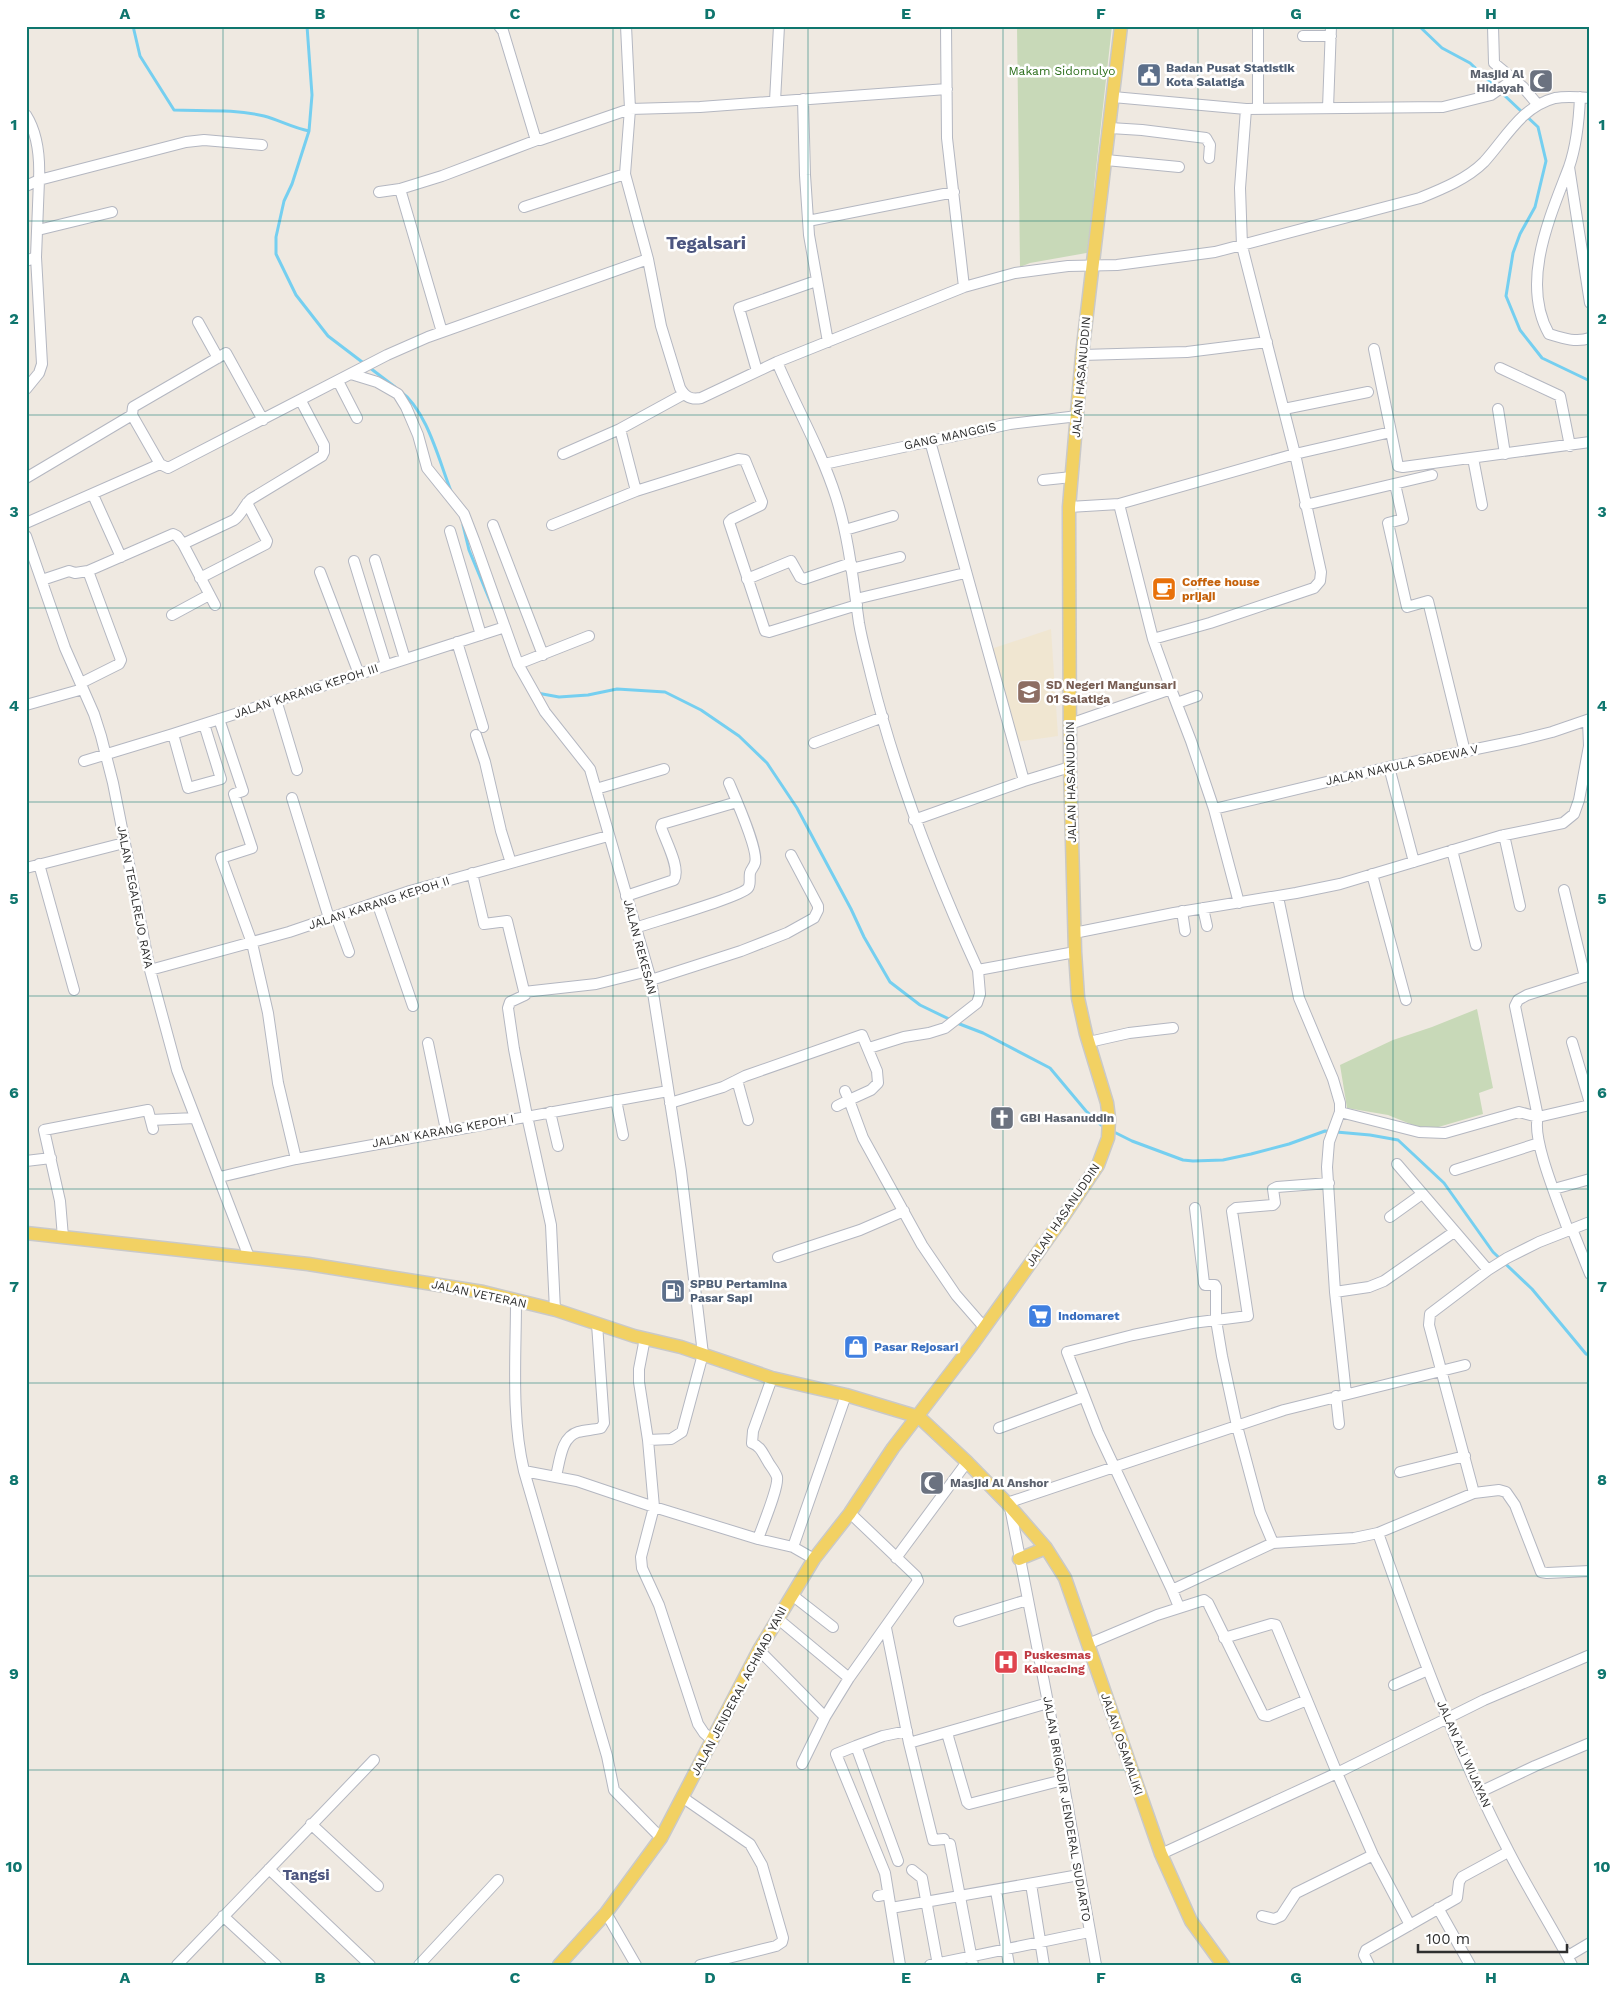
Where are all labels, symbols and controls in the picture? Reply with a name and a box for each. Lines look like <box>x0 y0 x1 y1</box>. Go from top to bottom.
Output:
text: A <box>120 4 131 23</box>
text: B <box>315 4 326 23</box>
text: C <box>510 4 521 23</box>
text: D <box>704 4 716 23</box>
text: E <box>901 4 911 23</box>
text: F <box>1096 4 1106 23</box>
text: G <box>1290 4 1302 23</box>
text: H <box>1485 4 1497 23</box>
place label: Badan Pusat Statistik Kota Salatiga <box>1166 61 1295 89</box>
public building icon: Badan Pusat Statistik Kota Salatiga <box>1136 62 1162 88</box>
park label: Makam Sidomulyo <box>1008 64 1116 78</box>
place label: Masjid Al Hidayah <box>1470 67 1524 95</box>
mosque icon: Masjid Al Hidayah <box>1528 68 1554 94</box>
text: 1 <box>11 115 17 134</box>
text: 1 <box>1599 115 1605 134</box>
district label: Tegalsari <box>666 232 746 253</box>
text: 2 <box>9 309 19 328</box>
text: 2 <box>1597 309 1607 328</box>
street label: JALAN HASANUDDIN <box>1069 316 1093 438</box>
street label: GANG MANGGIS <box>903 419 997 453</box>
text: 3 <box>9 502 19 521</box>
text: 3 <box>1597 502 1607 521</box>
place label: Coffee house prijaji <box>1182 575 1260 603</box>
cafe icon: Coffee house prijaji <box>1151 576 1177 602</box>
street label: JALAN KARANG KEPOH III <box>232 661 380 721</box>
place label: SD Negeri Mangunsari 01 Salatiga <box>1046 678 1176 706</box>
school or university icon: SD Negeri Mangunsari 01 Salatiga <box>1016 679 1042 705</box>
text: 4 <box>9 696 19 715</box>
text: 4 <box>1597 696 1607 715</box>
street label: JALAN HASANUDDIN <box>1063 721 1079 843</box>
street label: JALAN NAKULA SADEWA V <box>1324 742 1480 788</box>
street label: JALAN TEGALREJO RAYA <box>114 824 156 970</box>
street label: JALAN KARANG KEPOH II <box>307 874 451 932</box>
text: 5 <box>9 889 19 908</box>
text: 5 <box>1597 889 1607 908</box>
street label: JALAN REKESAN <box>621 898 659 996</box>
text: 6 <box>9 1083 19 1102</box>
text: 6 <box>1597 1083 1607 1102</box>
church icon: GBI Hasanuddin <box>989 1105 1015 1131</box>
place label: GBI Hasanuddin <box>1020 1111 1114 1125</box>
street label: JALAN KARANG KEPOH I <box>371 1112 515 1150</box>
street label: JALAN HASANUDDIN <box>1023 1161 1103 1269</box>
text: 7 <box>9 1277 19 1296</box>
street label: JALAN VETERAN <box>430 1277 528 1311</box>
place label: SPBU Pertamina Pasar Sapi <box>690 1277 787 1305</box>
text: 7 <box>1597 1277 1607 1296</box>
fuel station icon: SPBU Pertamina Pasar Sapi <box>660 1278 686 1304</box>
supermarket icon: Indomaret <box>1027 1303 1053 1329</box>
place label: Indomaret <box>1058 1309 1120 1323</box>
shop icon: Pasar Rejosari <box>843 1334 869 1360</box>
place label: Pasar Rejosari <box>874 1340 958 1354</box>
text: 8 <box>9 1470 19 1489</box>
mosque icon: Masjid Al Anshor <box>919 1470 945 1496</box>
text: 8 <box>1597 1470 1607 1489</box>
place label: Masjid Al Anshor <box>950 1476 1050 1490</box>
street label: JALAN JENDERAL ACHMAD YANI <box>688 1604 790 1778</box>
place label: Puskesmas Kalicacing <box>1024 1648 1092 1676</box>
hospital icon: Puskesmas Kalicacing <box>993 1649 1019 1675</box>
text: 9 <box>9 1664 19 1683</box>
text: 9 <box>1597 1664 1607 1683</box>
street label: JALAN OSAMALIKI <box>1098 1691 1146 1797</box>
street label: JALAN BRIGADIR JENDERAL SUDIARTO <box>1040 1695 1094 1923</box>
street label: JALAN ALI WIJAYAN <box>1434 1698 1494 1810</box>
text: 10 <box>5 1857 23 1876</box>
text: 10 <box>1593 1857 1611 1876</box>
district label: Tangsi <box>282 1866 330 1884</box>
scale bar <box>1418 1921 1567 1953</box>
text: 100 m <box>1426 1930 1470 1948</box>
text: A <box>120 1968 131 1987</box>
text: B <box>315 1968 326 1987</box>
text: C <box>510 1968 521 1987</box>
text: D <box>704 1968 716 1987</box>
text: E <box>901 1968 911 1987</box>
text: F <box>1096 1968 1106 1987</box>
text: G <box>1290 1968 1302 1987</box>
text: H <box>1485 1968 1497 1987</box>

